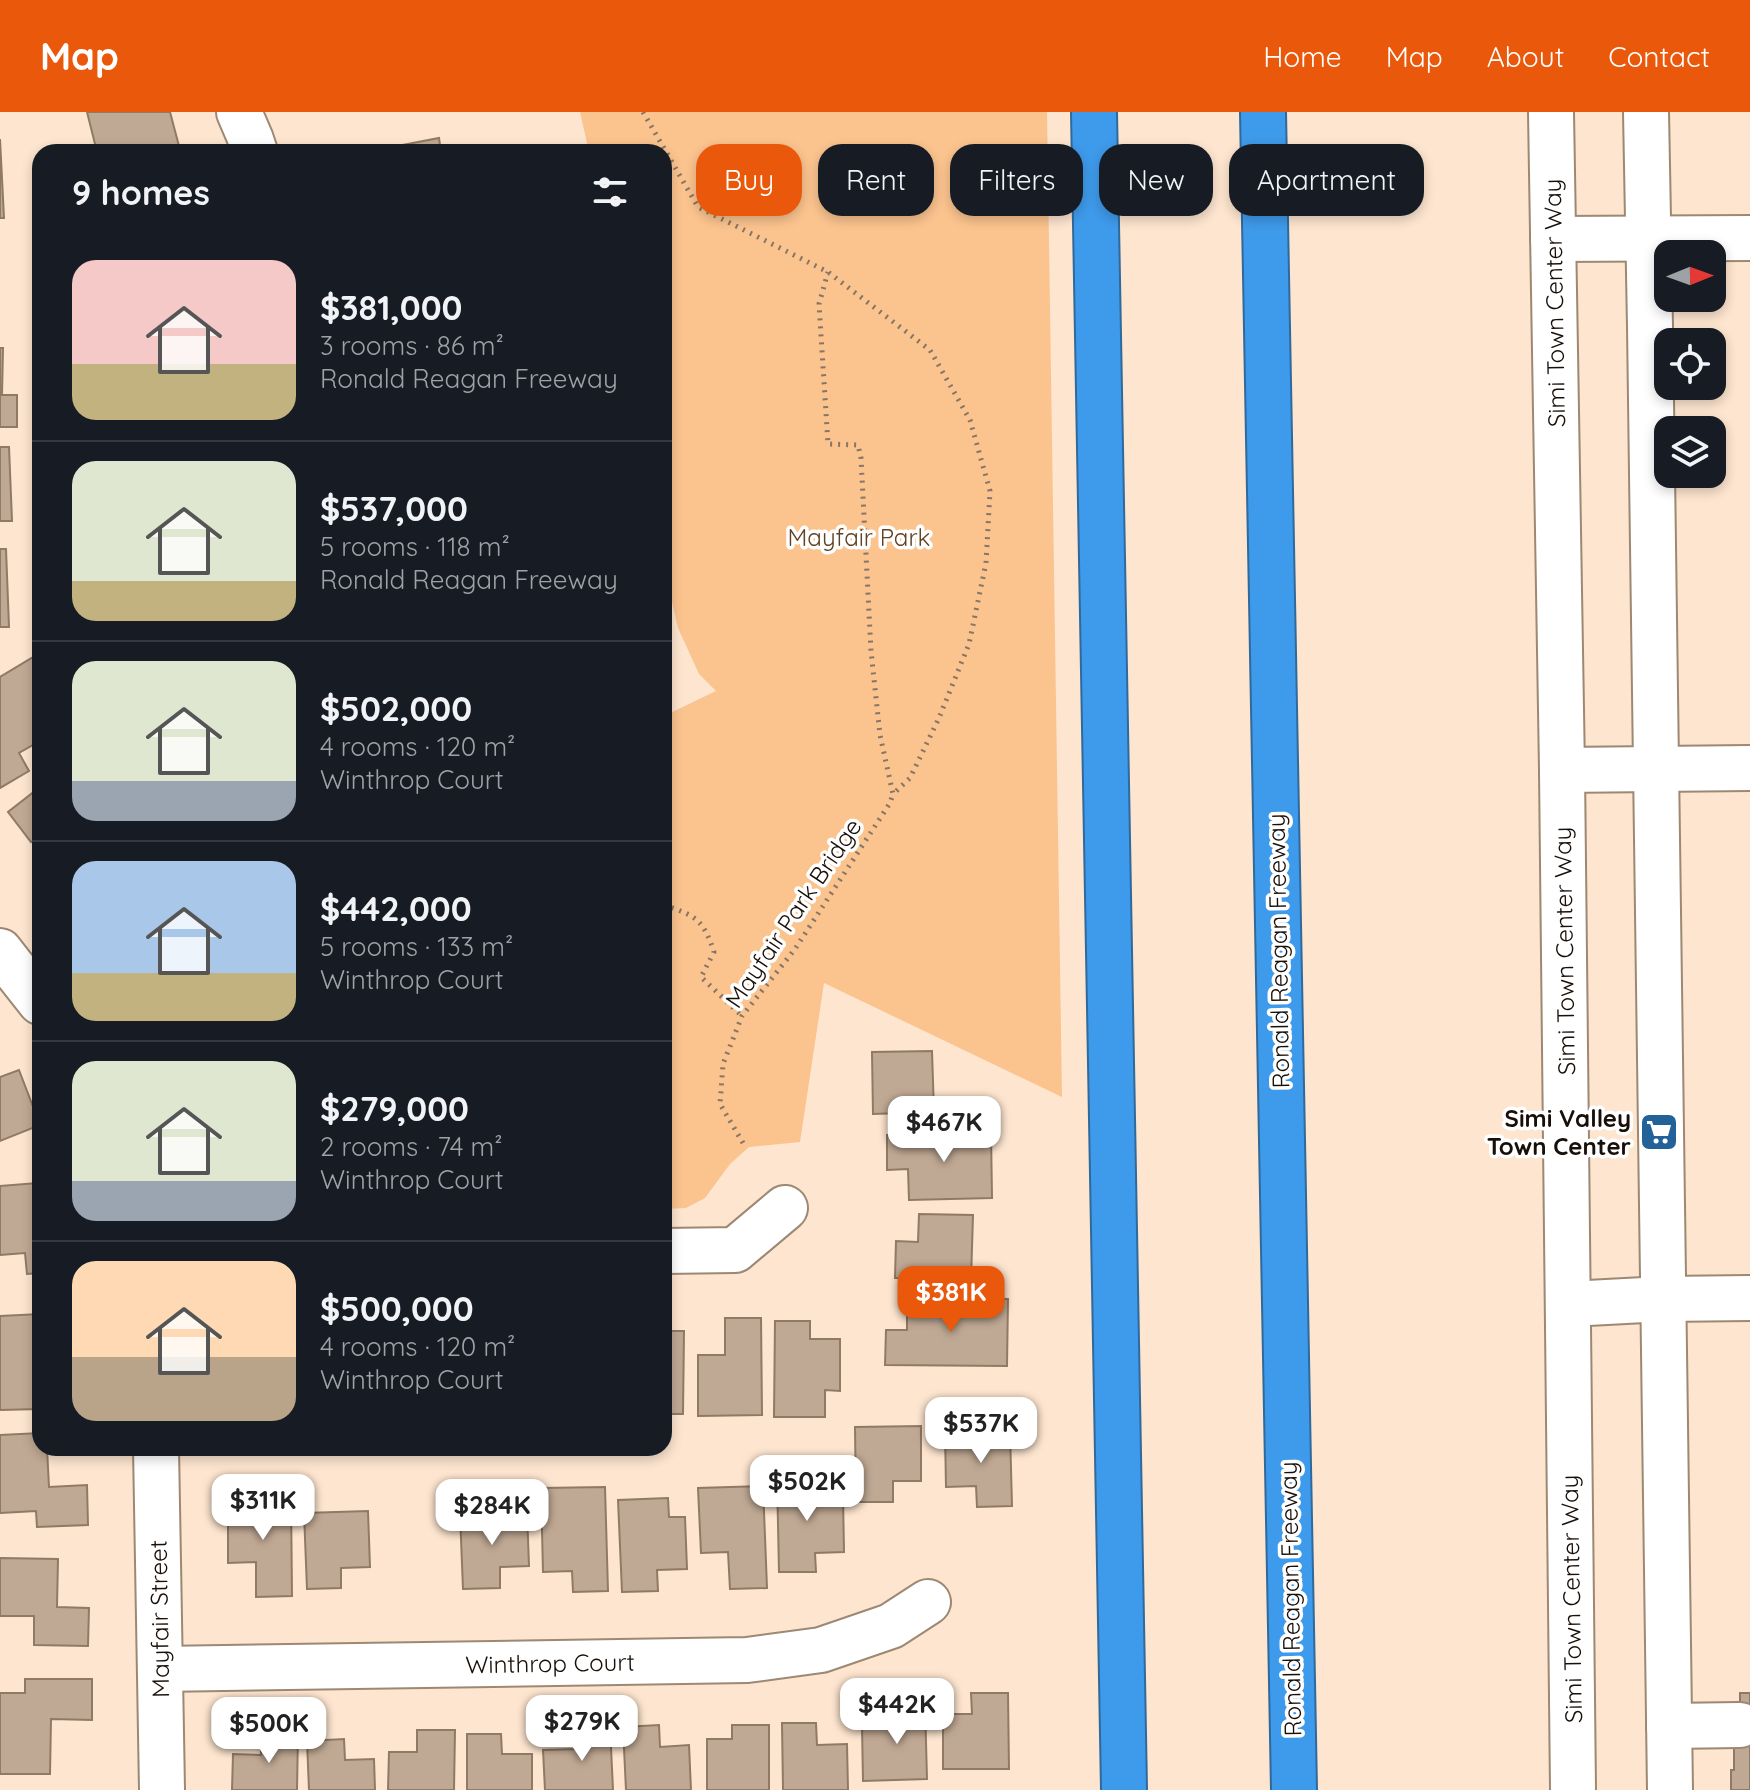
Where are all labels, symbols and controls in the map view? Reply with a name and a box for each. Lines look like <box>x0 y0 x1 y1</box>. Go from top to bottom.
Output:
text: Map <box>40 32 119 80</box>
text: Home <box>1263 39 1342 74</box>
text: Map <box>1386 39 1443 74</box>
text: About <box>1487 39 1564 74</box>
text: Contact <box>1608 39 1710 74</box>
chip: Buy <box>696 144 802 216</box>
chip: Rent <box>818 144 934 216</box>
chip: Filters <box>950 144 1083 216</box>
chip: New <box>1099 144 1213 216</box>
chip: Apartment <box>1229 144 1424 216</box>
icon: filters <box>588 170 632 214</box>
text: 9 homes <box>72 171 210 214</box>
street label: Simi Town Center Way <box>1537 179 1571 427</box>
north arrow <box>1654 240 1726 312</box>
map controls <box>1654 240 1726 488</box>
text: $381,000 <box>320 286 462 329</box>
icon: home <box>136 292 232 388</box>
button: locate <box>1654 328 1726 400</box>
text: 3 rooms · 86 m² <box>320 329 504 362</box>
text: Ronald Reagan Freeway <box>320 362 618 395</box>
button: layers <box>1654 416 1726 488</box>
text: $537,000 <box>320 487 468 530</box>
icon: home <box>136 493 232 589</box>
park label: Mayfair Park <box>788 522 930 552</box>
text: 5 rooms · 118 m² <box>320 530 510 563</box>
text: Ronald Reagan Freeway <box>320 563 618 596</box>
text: $502,000 <box>320 687 472 730</box>
icon: home <box>136 693 232 789</box>
text: 4 rooms · 120 m² <box>320 730 515 763</box>
text: Winthrop Court <box>320 763 504 796</box>
street label: Mayfair Park Bridge <box>718 813 868 1013</box>
street label: Ronald Reagan Freeway <box>1261 813 1295 1089</box>
street label: Simi Town Center Way <box>1547 827 1581 1075</box>
text: $442,000 <box>320 887 472 930</box>
icon: home <box>136 893 232 989</box>
text: 5 rooms · 133 m² <box>320 930 513 963</box>
text: Winthrop Court <box>320 963 504 996</box>
text: $279,000 <box>320 1087 469 1130</box>
icon: home <box>136 1093 232 1189</box>
pin: $467K <box>888 1096 1000 1164</box>
place label: Simi Valley Town Center <box>1487 1103 1631 1161</box>
text: $467K <box>906 1105 982 1138</box>
supermarket icon: Simi Valley Town Center <box>1638 1111 1680 1153</box>
text: 2 rooms · 74 m² <box>320 1130 503 1163</box>
text: Winthrop Court <box>320 1163 504 1196</box>
pin: $381K <box>895 1266 1007 1334</box>
text: $381K <box>916 1275 986 1308</box>
text: $500,000 <box>320 1287 474 1330</box>
icon: home <box>136 1293 232 1389</box>
text: 4 rooms · 120 m² <box>320 1330 515 1363</box>
text: Winthrop Court <box>320 1363 504 1396</box>
pin: $537K <box>925 1397 1037 1465</box>
text: $537K <box>943 1406 1019 1439</box>
pin: $502K <box>751 1455 863 1523</box>
street label: Ronald Reagan Freeway <box>1273 1461 1307 1737</box>
text: $502K <box>768 1464 846 1497</box>
pin: $311K <box>207 1474 319 1542</box>
street label: Simi Town Center Way <box>1554 1475 1588 1723</box>
pin: $284K <box>436 1479 548 1547</box>
text: $311K <box>230 1483 296 1516</box>
text: $284K <box>454 1488 530 1521</box>
street label: Mayfair Street <box>143 1540 175 1698</box>
street label: Winthrop Court <box>465 1647 635 1679</box>
pin: $442K <box>841 1678 953 1746</box>
text: $442K <box>858 1687 936 1720</box>
pin: $279K <box>526 1695 638 1763</box>
pin: $500K <box>213 1697 325 1765</box>
text: $279K <box>544 1704 620 1737</box>
text: $500K <box>229 1706 309 1739</box>

